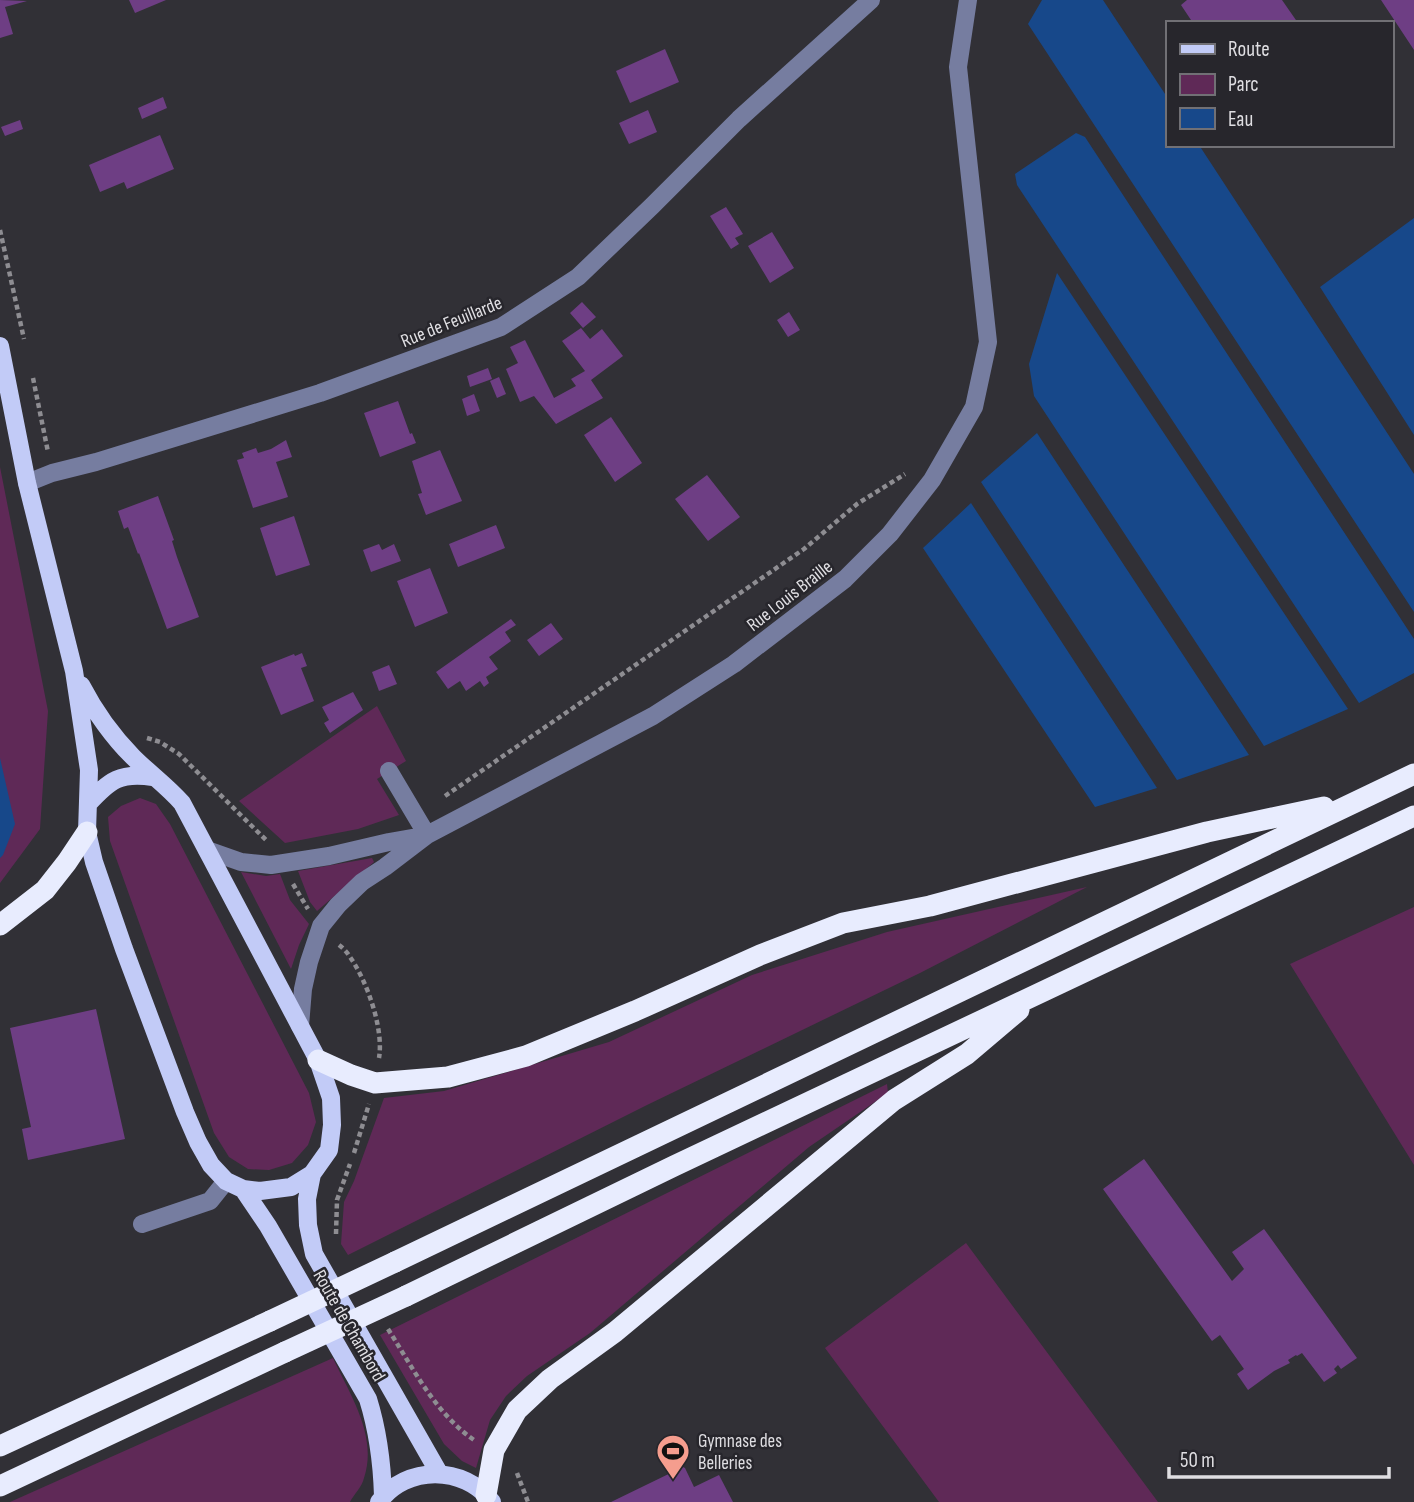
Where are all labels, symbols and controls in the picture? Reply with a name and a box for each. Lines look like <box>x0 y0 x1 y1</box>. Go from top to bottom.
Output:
legend <box>1166 21 1393 147</box>
text: Route <box>1228 37 1270 62</box>
text: Parc <box>1228 72 1259 97</box>
text: Eau <box>1228 107 1253 132</box>
street label: Rue de Feuillarde <box>398 292 506 353</box>
street label: Rue Louis Braille <box>742 556 837 637</box>
street label: Route de Chambord <box>307 1266 390 1386</box>
place label: Gymnase des Belleries <box>698 1430 782 1475</box>
sports icon: Gymnase des Belleries <box>654 1432 692 1481</box>
scale bar <box>1169 1436 1390 1480</box>
text: 50 m <box>1180 1448 1215 1473</box>

